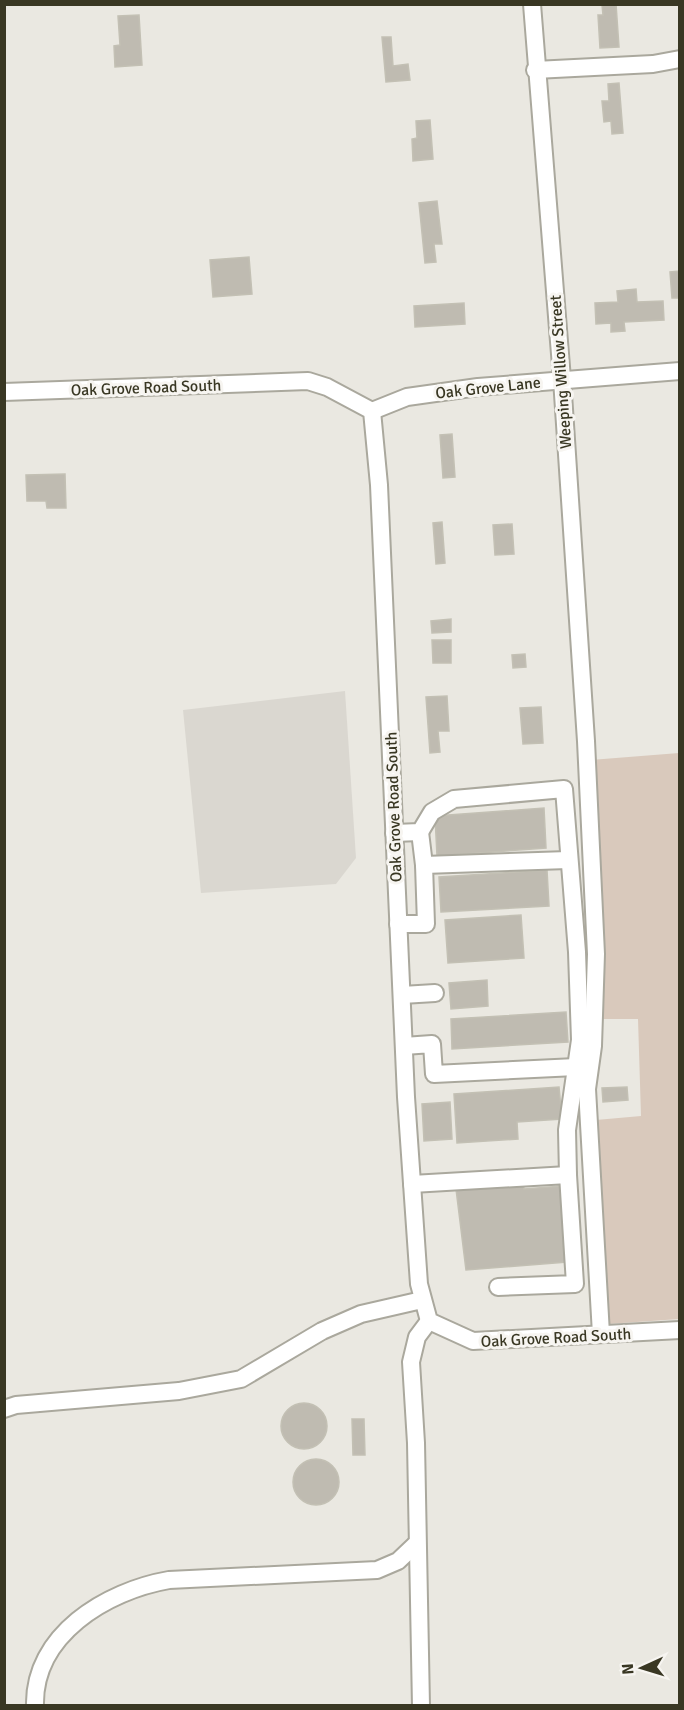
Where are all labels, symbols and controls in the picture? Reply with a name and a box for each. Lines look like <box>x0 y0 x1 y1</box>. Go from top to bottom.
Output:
street label: Weeping Willow Street <box>546 294 576 450</box>
street label: Oak Grove Lane <box>435 373 542 403</box>
street label: Oak Grove Road South <box>70 375 222 401</box>
street label: Oak Grove Road South <box>381 731 407 883</box>
street label: Oak Grove Road South <box>480 1324 632 1352</box>
north arrow <box>612 1638 672 1698</box>
text: N <box>618 1663 638 1675</box>

